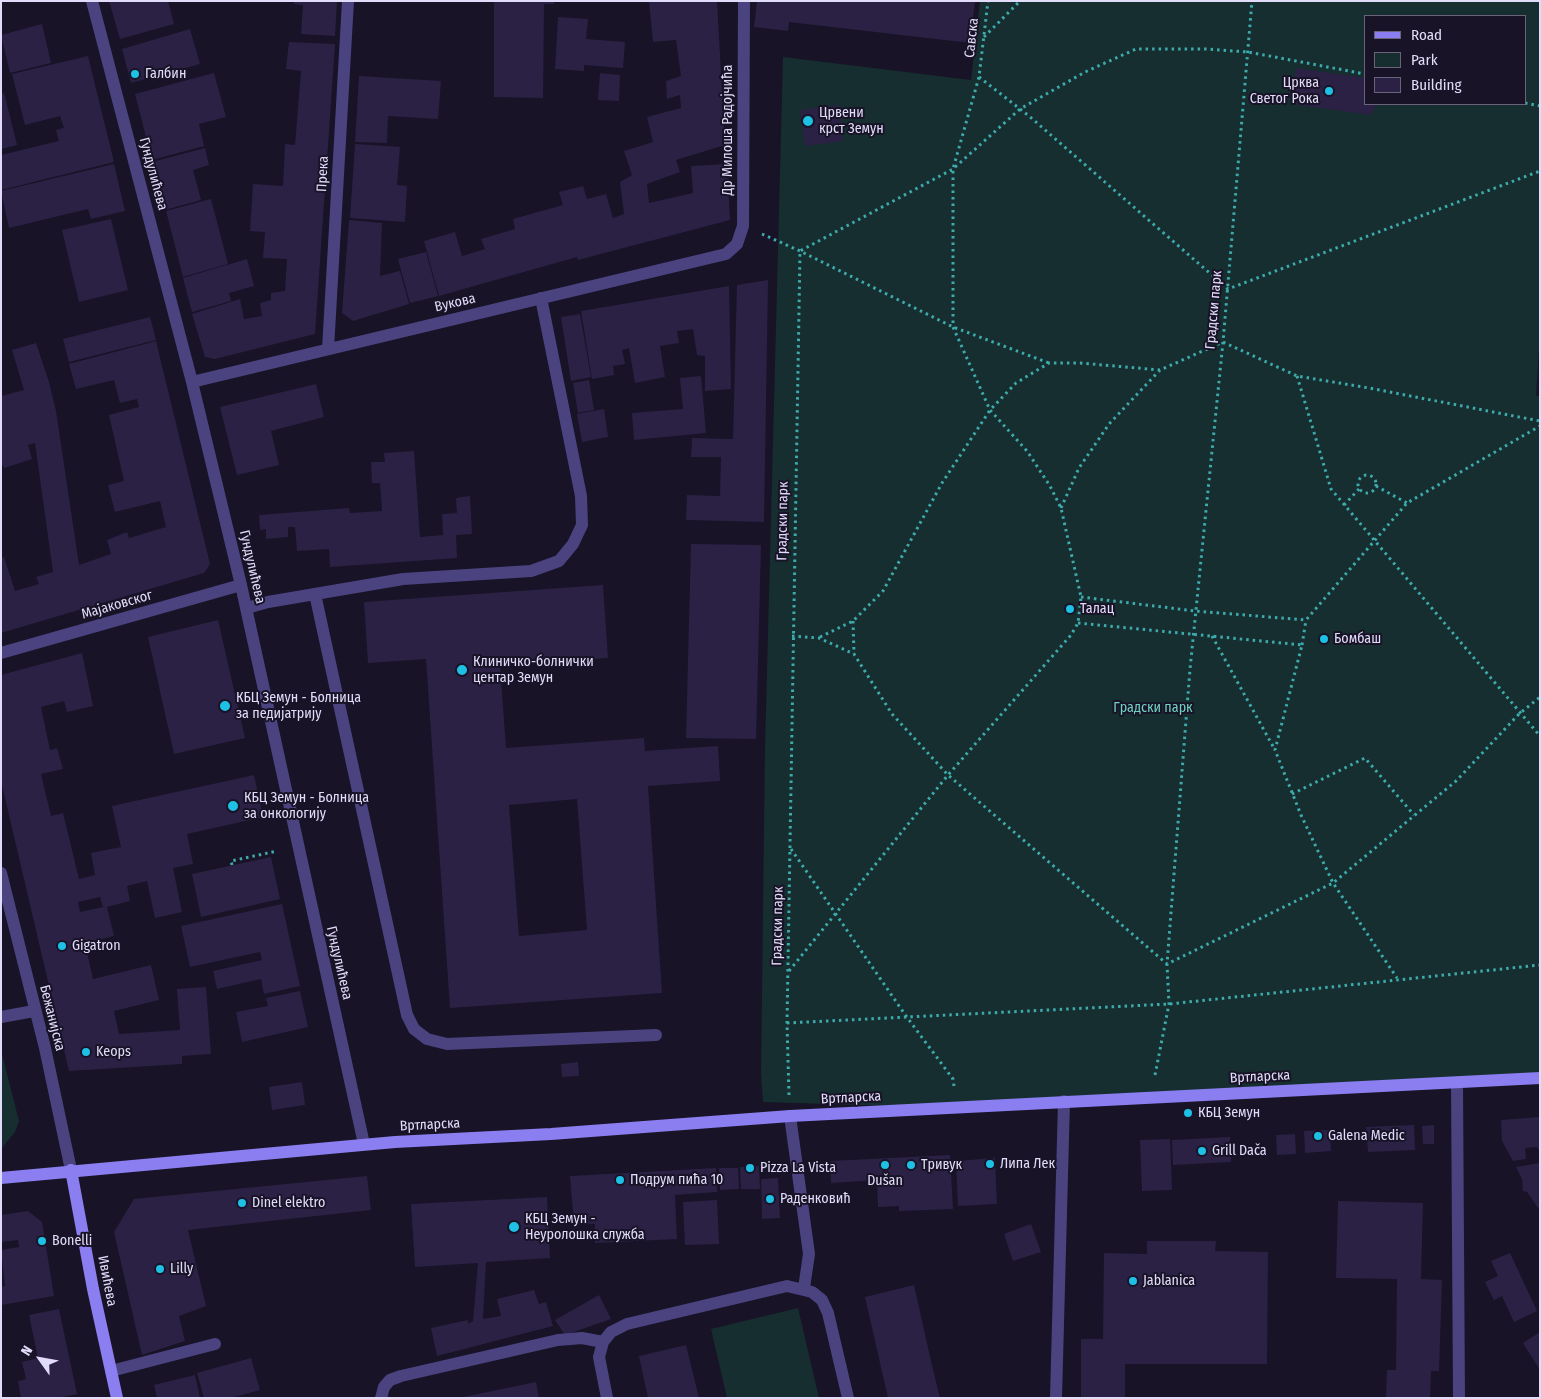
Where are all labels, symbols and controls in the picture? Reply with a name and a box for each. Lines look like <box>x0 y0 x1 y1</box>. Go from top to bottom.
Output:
legend <box>1364 15 1526 105</box>
street label: Савска <box>962 17 982 59</box>
text: Road <box>1411 26 1442 44</box>
text: Park <box>1411 51 1438 69</box>
street label: Др Милоша Радојчића <box>720 65 736 195</box>
place label: Галбин <box>145 66 186 82</box>
marker: Галбин <box>129 68 141 80</box>
place label: Црква Светог Рока <box>1250 75 1319 108</box>
text: Building <box>1411 76 1462 94</box>
marker: Црква Светог Рока <box>1323 85 1335 97</box>
place label: Црвени крст Земун <box>819 105 884 138</box>
marker: Црвени крст Земун <box>801 114 815 128</box>
street label: Гундулићева <box>135 136 171 212</box>
street label: Прека <box>314 156 332 192</box>
street label: Градски парк <box>1202 270 1226 350</box>
street label: Вукова <box>433 290 477 316</box>
street label: Градски парк <box>774 481 792 561</box>
street label: Гундулићева <box>235 529 269 605</box>
street label: Мајаковског <box>80 587 154 623</box>
place label: Талац <box>1080 601 1114 617</box>
marker: Талац <box>1064 603 1076 615</box>
place label: Бомбаш <box>1334 631 1381 647</box>
marker: Бомбаш <box>1318 633 1330 645</box>
place label: Клиничко-болнички центар Земун <box>473 654 594 686</box>
marker: Клиничко-болнички центар Земун <box>455 663 469 677</box>
place label: КБЦ Земун - Болница за педијатрију <box>236 690 361 722</box>
marker: КБЦ Земун - Болница за педијатрију <box>218 699 232 713</box>
park label: Градски парк <box>1113 700 1193 716</box>
place label: КБЦ Земун - Болница за онкологију <box>244 790 369 822</box>
marker: КБЦ Земун - Болница за онкологију <box>226 799 240 813</box>
street label: Градски парк <box>769 886 787 966</box>
street label: Гундулићева <box>322 925 356 1001</box>
place label: Gigatron <box>72 938 121 954</box>
marker: Gigatron <box>56 940 68 952</box>
street label: Бежанијска <box>36 983 68 1053</box>
place label: Keops <box>96 1044 131 1060</box>
marker: Keops <box>80 1046 92 1058</box>
street label: Вртларска <box>1229 1067 1291 1087</box>
street label: Вртларска <box>820 1088 882 1108</box>
place label: КБЦ Земун <box>1198 1105 1260 1121</box>
marker: КБЦ Земун <box>1182 1107 1194 1119</box>
street label: Вртларска <box>399 1115 461 1135</box>
place label: Galena Medic <box>1328 1128 1405 1144</box>
marker: Galena Medic <box>1312 1130 1324 1142</box>
place label: Grill Dača <box>1212 1143 1267 1159</box>
marker: Grill Dača <box>1196 1145 1208 1157</box>
place label: Липа Лек <box>1000 1156 1055 1172</box>
place label: Тривук <box>921 1157 962 1173</box>
marker: Липа Лек <box>984 1158 996 1170</box>
marker: Dušan <box>879 1159 891 1171</box>
marker: Тривук <box>905 1159 917 1171</box>
place label: Pizza La Vista <box>760 1160 836 1176</box>
marker: Pizza La Vista <box>744 1162 756 1174</box>
place label: Подрум пића 10 <box>630 1172 723 1188</box>
place label: Dušan <box>867 1173 903 1189</box>
marker: Подрум пића 10 <box>614 1174 626 1186</box>
place label: Раденковић <box>780 1191 851 1207</box>
marker: Раденковић <box>764 1193 776 1205</box>
place label: Dinel elektro <box>252 1195 325 1211</box>
marker: Dinel elektro <box>236 1197 248 1209</box>
place label: КБЦ Земун - Неуролошка служба <box>525 1211 645 1244</box>
marker: КБЦ Земун - Неуролошка служба <box>507 1220 521 1234</box>
place label: Bonelli <box>52 1233 92 1249</box>
marker: Bonelli <box>36 1235 48 1247</box>
street label: Ивићева <box>94 1254 120 1308</box>
place label: Lilly <box>170 1261 193 1277</box>
marker: Lilly <box>154 1263 166 1275</box>
place label: Jablanica <box>1143 1273 1195 1289</box>
marker: Jablanica <box>1127 1275 1139 1287</box>
north arrow <box>15 1334 65 1384</box>
text: N <box>17 1343 36 1359</box>

